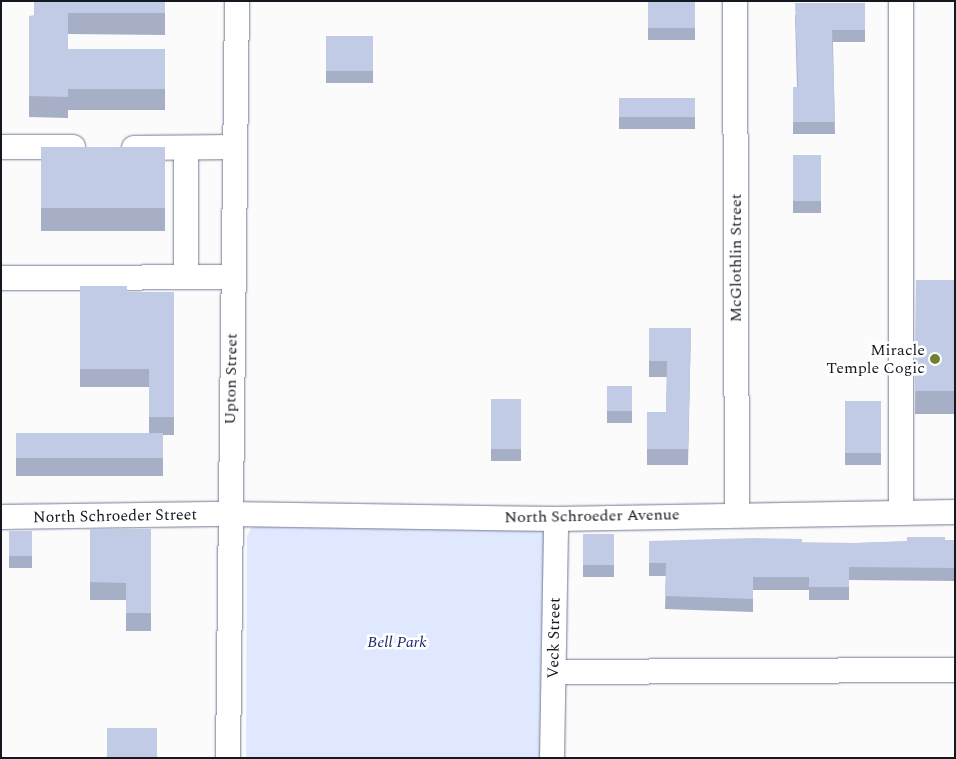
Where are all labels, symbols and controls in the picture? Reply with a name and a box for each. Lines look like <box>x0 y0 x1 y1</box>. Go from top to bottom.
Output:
street label: McGlothlin Street <box>726 194 746 322</box>
street label: Upton Street <box>221 333 241 425</box>
place label: Miracle Temple Cogic <box>826 340 925 378</box>
marker: Miracle Temple Cogic <box>929 353 941 365</box>
street label: North Schroeder Street <box>33 505 197 527</box>
street label: North Schroeder Avenue <box>504 505 680 527</box>
street label: Veck Street <box>544 597 564 679</box>
park label: Bell Park <box>367 632 427 652</box>

